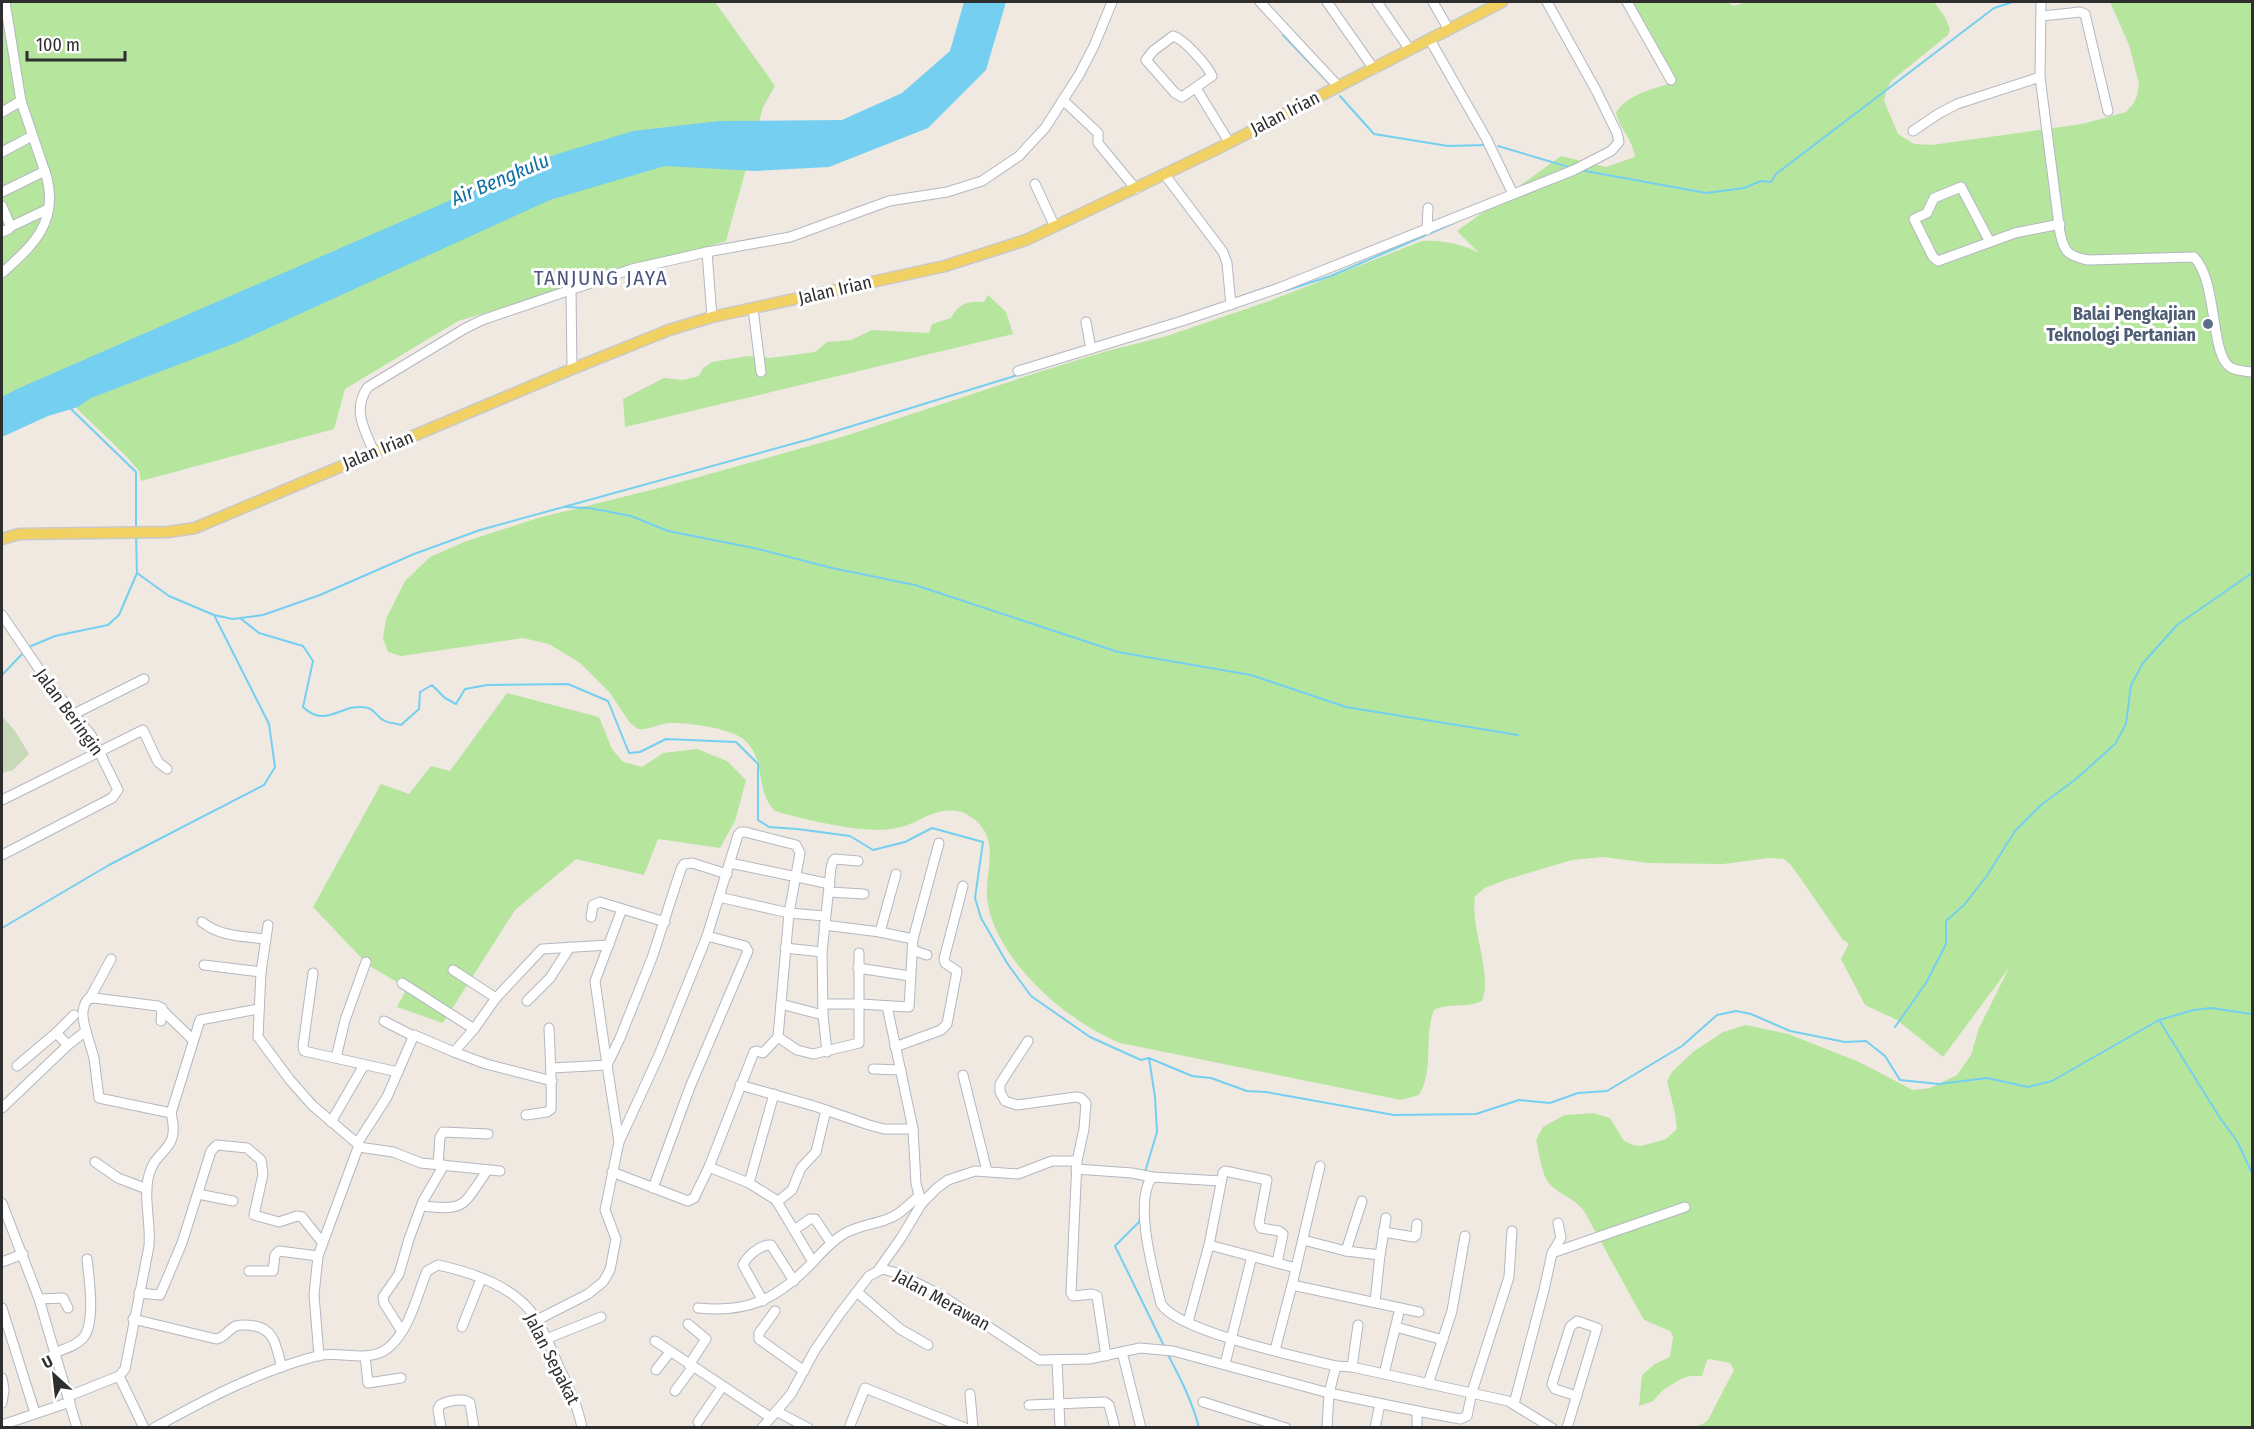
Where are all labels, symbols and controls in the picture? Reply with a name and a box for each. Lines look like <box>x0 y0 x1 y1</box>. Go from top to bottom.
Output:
scale bar <box>27 24 124 62</box>
text: 100 m <box>36 34 80 56</box>
street label: Jalan Irian <box>1247 86 1323 140</box>
water label: Air Bengkulu <box>446 148 553 211</box>
district label: TANJUNG JAYA <box>534 265 668 291</box>
street label: Jalan Irian <box>796 271 874 309</box>
place label: Balai Pengkajian Teknologi Pertanian <box>2047 303 2196 346</box>
marker: Balai Pengkajian Teknologi Pertanian <box>2201 317 2215 331</box>
street label: Jalan Irian <box>339 426 417 474</box>
street label: Jalan Beringin <box>30 664 108 760</box>
street label: Jalan Merawan <box>890 1264 994 1336</box>
street label: Jalan Sepakat <box>520 1310 584 1408</box>
north arrow <box>24 1345 84 1405</box>
text: U <box>39 1351 56 1373</box>

